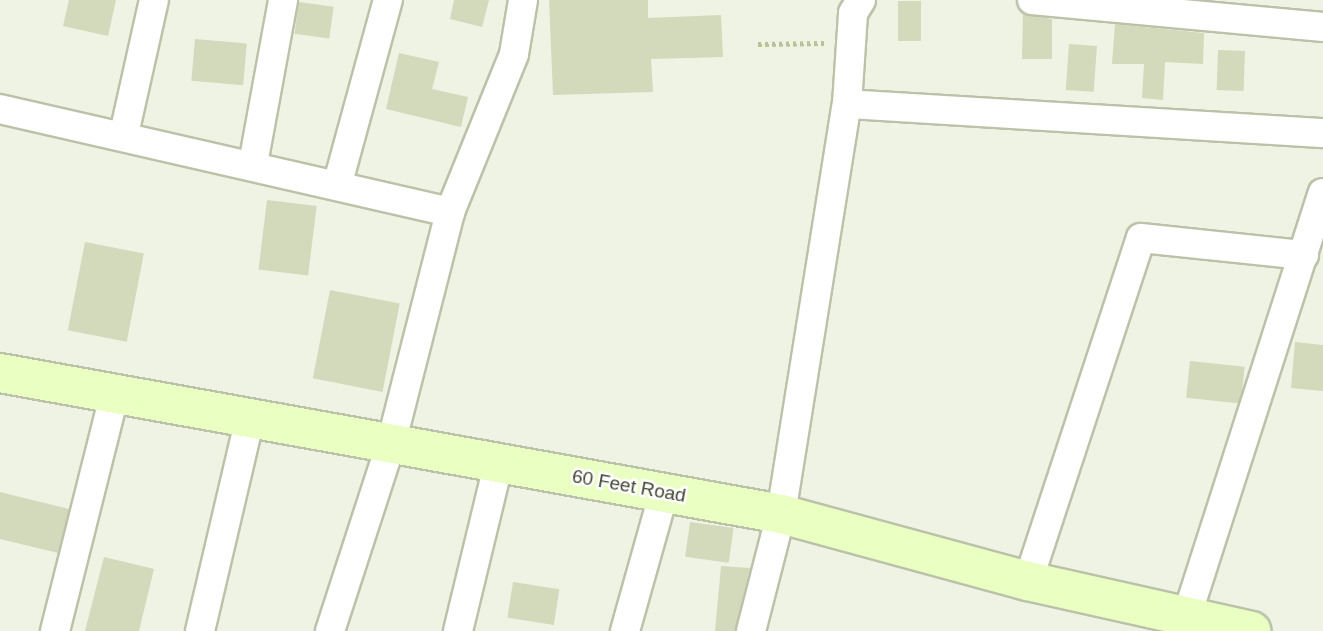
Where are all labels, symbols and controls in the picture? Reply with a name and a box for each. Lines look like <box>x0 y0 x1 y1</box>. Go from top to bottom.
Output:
street label: 60 Feet Road <box>570 465 688 507</box>

